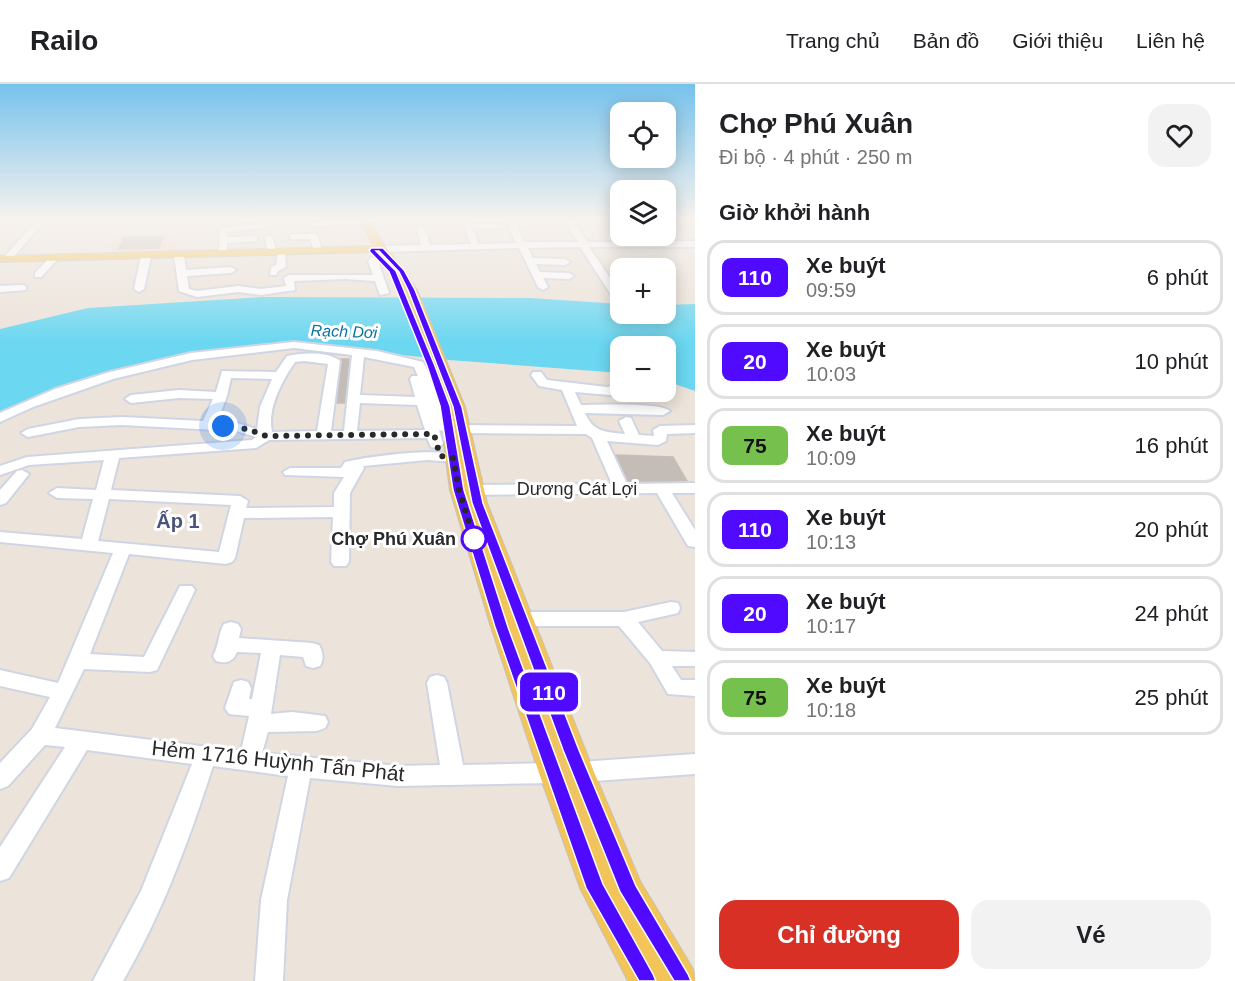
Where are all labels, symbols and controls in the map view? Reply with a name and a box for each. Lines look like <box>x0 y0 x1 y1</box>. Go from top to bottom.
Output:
text: Railo <box>30 25 98 56</box>
text: Trang chủ <box>786 29 880 52</box>
text: Bản đồ <box>913 29 979 52</box>
text: Giới thiệu <box>1012 29 1103 52</box>
text: Liên hệ <box>1136 29 1205 52</box>
map controls <box>610 102 676 402</box>
button: locate <box>610 102 676 168</box>
button: heart <box>1148 104 1211 167</box>
text: Chợ Phú Xuân <box>719 108 913 139</box>
text: Đi bộ · 4 phút · 250 m <box>719 146 912 168</box>
button: layers <box>610 180 676 246</box>
text: Giờ khởi hành <box>719 200 870 225</box>
text: Xe buýt <box>806 253 885 278</box>
button: + <box>610 258 676 324</box>
text: 6 phút <box>1147 265 1208 290</box>
text: 110 <box>738 266 772 289</box>
text: 09:59 <box>806 279 856 301</box>
water label: Rạch Dơi <box>310 322 378 341</box>
button: − <box>610 336 676 402</box>
text: Xe buýt <box>806 337 885 362</box>
text: 10 phút <box>1135 349 1208 374</box>
text: 20 <box>743 350 767 373</box>
text: 10:03 <box>806 363 856 385</box>
your location <box>208 411 238 441</box>
text: Xe buýt <box>806 421 885 446</box>
text: 16 phút <box>1135 433 1208 458</box>
text: 75 <box>743 434 767 457</box>
text: 10:09 <box>806 447 856 469</box>
street label: Dương Cát Lợi <box>517 479 637 499</box>
text: Xe buýt <box>806 505 885 530</box>
district label: Ấp 1 <box>156 510 200 532</box>
text: 20 phút <box>1135 517 1208 542</box>
text: 110 <box>738 518 772 541</box>
marker: Chợ Phú Xuân <box>461 526 487 552</box>
place label: Chợ Phú Xuân <box>331 529 456 549</box>
text: 10:13 <box>806 531 856 553</box>
text: Xe buýt <box>806 589 885 614</box>
text: 24 phút <box>1135 601 1208 626</box>
text: 20 <box>743 602 767 625</box>
text: 10:17 <box>806 615 856 637</box>
line badge: 110 <box>514 672 584 712</box>
text: Xe buýt <box>806 673 885 698</box>
text: 110 <box>532 681 566 704</box>
text: 25 phút <box>1135 685 1208 710</box>
text: 75 <box>743 686 767 709</box>
text: 10:18 <box>806 699 856 721</box>
street label: Hẻm 1716 Huỳnh Tấn Phát <box>150 736 406 785</box>
button: Chỉ đường <box>719 900 959 969</box>
button: Vé <box>971 900 1211 969</box>

